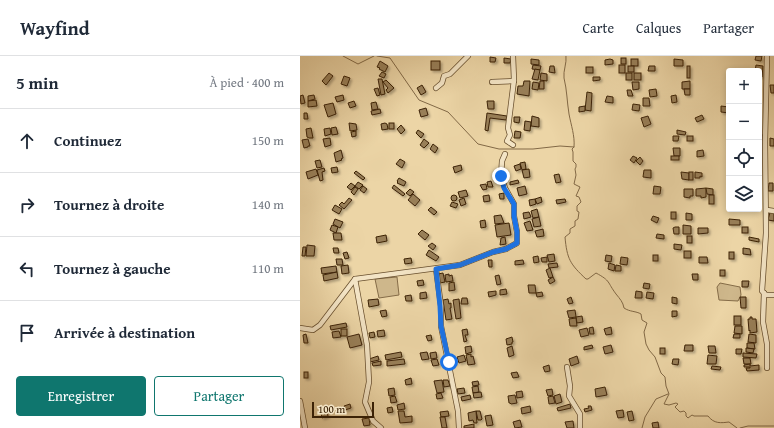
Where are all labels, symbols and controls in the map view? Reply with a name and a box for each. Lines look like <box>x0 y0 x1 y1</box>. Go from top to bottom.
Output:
text: Wayfind <box>20 14 90 42</box>
text: Carte <box>582 18 614 38</box>
text: Calques <box>636 18 681 38</box>
text: Partager <box>703 18 754 38</box>
map controls <box>726 68 762 212</box>
button: + <box>726 68 762 104</box>
text: 5 min <box>16 70 58 95</box>
text: À pied · 400 m <box>209 73 284 92</box>
button: − <box>726 104 762 140</box>
icon: ahead <box>16 130 38 152</box>
text: Continuez <box>54 130 122 151</box>
text: 150 m <box>252 131 284 150</box>
button: locate <box>726 140 762 176</box>
route end <box>492 167 510 185</box>
button: layers <box>726 176 762 212</box>
icon: right <box>16 194 38 216</box>
text: Tournez à droite <box>54 194 164 215</box>
text: 140 m <box>252 195 284 214</box>
icon: left <box>16 258 38 280</box>
text: Tournez à gauche <box>54 258 171 279</box>
text: 110 m <box>252 259 284 278</box>
icon: arrive <box>16 322 38 344</box>
text: Arrivée à destination <box>54 322 195 343</box>
route start <box>440 353 458 371</box>
button: Enregistrer <box>16 376 146 416</box>
button: Partager <box>154 376 284 416</box>
scale bar <box>312 400 374 419</box>
text: 100 m <box>318 401 345 417</box>

